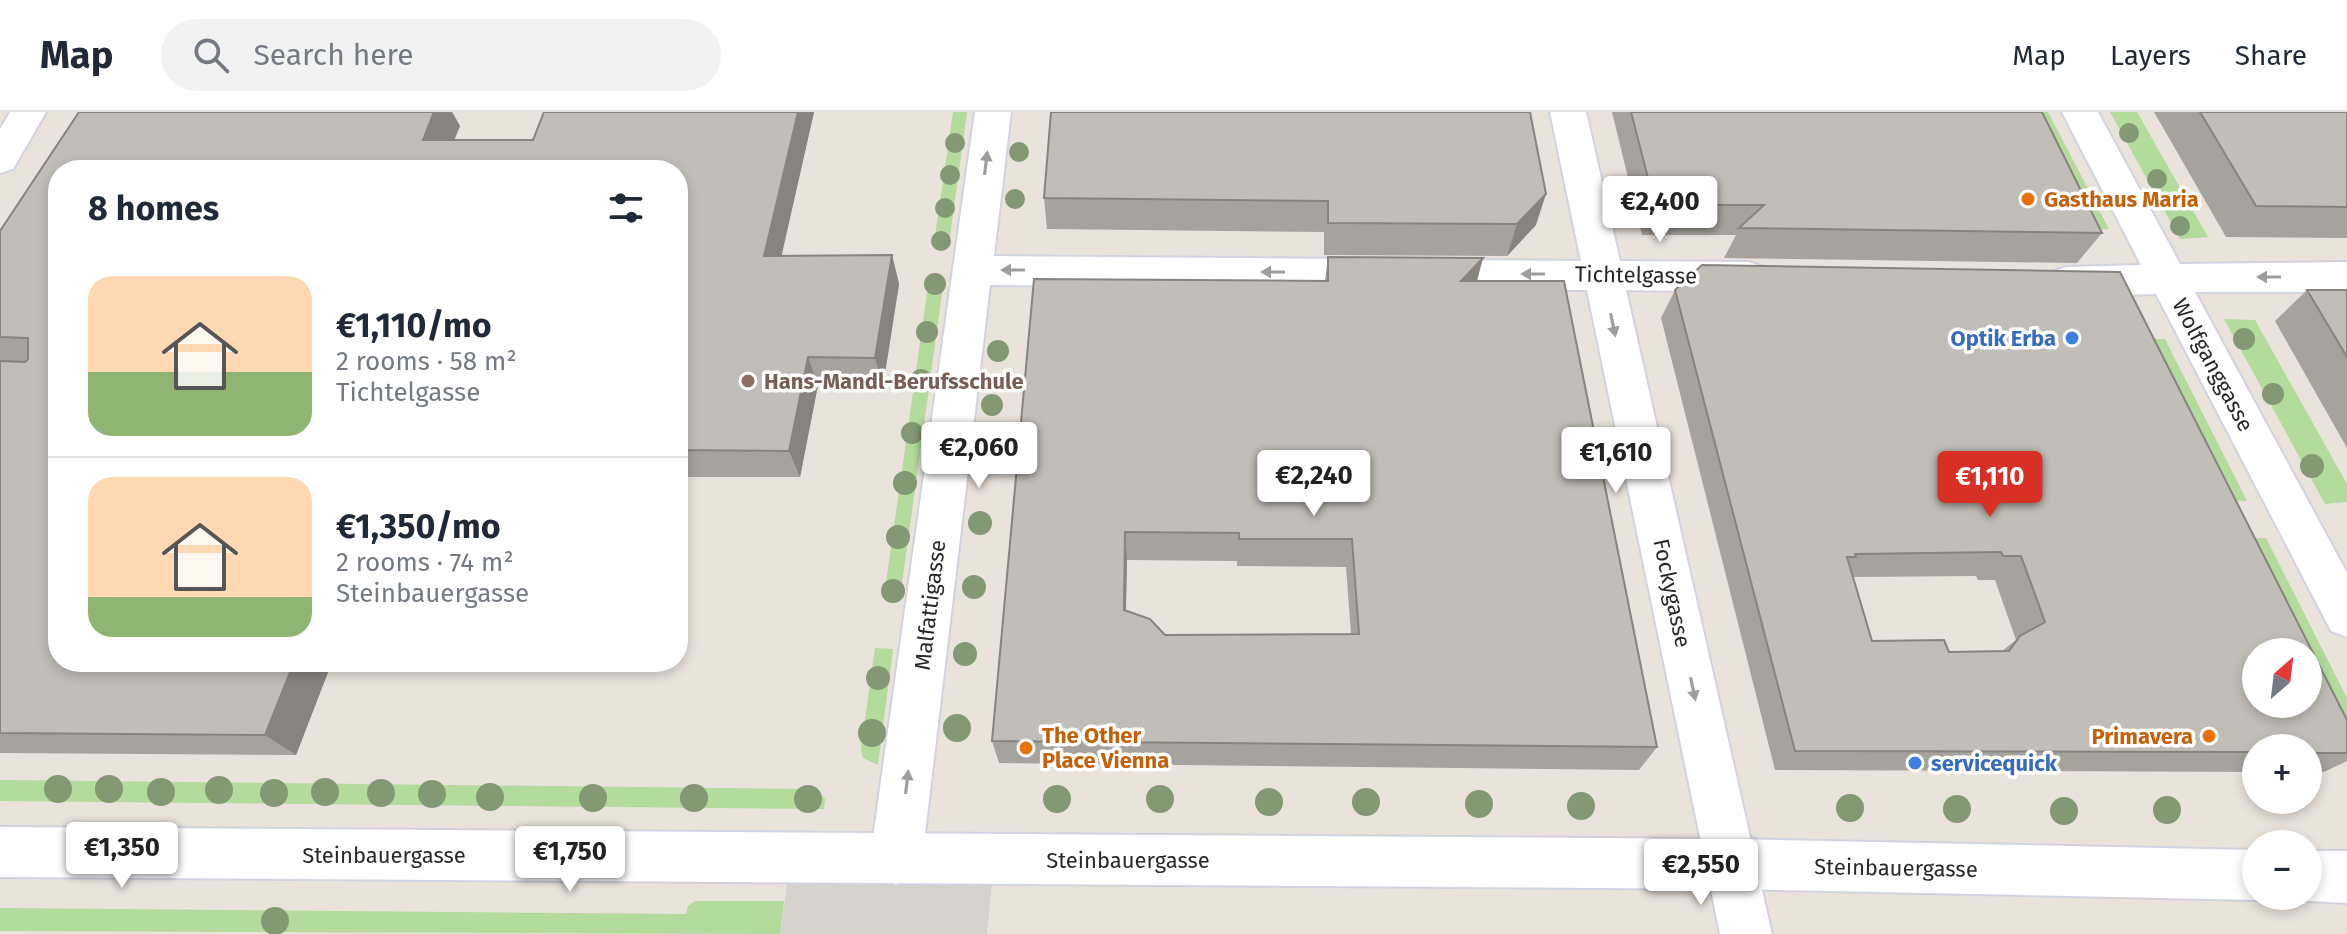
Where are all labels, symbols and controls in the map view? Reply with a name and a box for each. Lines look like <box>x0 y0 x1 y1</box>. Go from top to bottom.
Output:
search box <box>161 19 721 91</box>
text: Map <box>40 32 113 78</box>
icon: search <box>189 33 233 77</box>
text: Search here <box>253 37 414 73</box>
text: Map <box>2012 39 2066 72</box>
text: Layers <box>2110 39 2191 72</box>
text: Share <box>2235 39 2307 72</box>
one-way arrow <box>980 150 993 175</box>
pin: €2,400 <box>1595 176 1725 244</box>
icon: filters <box>604 186 648 230</box>
text: €2,400 <box>1620 186 1700 217</box>
place label: Gasthaus Maria <box>2044 186 2199 213</box>
text: 8 homes <box>88 188 219 229</box>
marker: Gasthaus Maria <box>2019 190 2037 208</box>
street label: Tichtelgasse <box>1575 260 1697 290</box>
one-way arrow <box>1000 264 1025 276</box>
one-way arrow <box>1260 266 1285 278</box>
one-way arrow <box>1520 267 1545 280</box>
one-way arrow <box>2256 271 2281 283</box>
street label: Wolfganggasse <box>2167 294 2259 436</box>
text: €1,110/mo <box>336 305 492 346</box>
icon: home <box>152 308 248 404</box>
one-way arrow <box>1607 313 1620 338</box>
place label: Optik Erba <box>1950 325 2056 352</box>
marker: Optik Erba <box>2063 329 2081 347</box>
text: 2 rooms · 58 m² <box>336 346 517 377</box>
place label: Hans-Mandl-Berufsschule <box>764 368 1024 395</box>
marker: Hans-Mandl-Berufsschule <box>739 372 757 390</box>
text: Tichtelgasse <box>336 377 480 408</box>
pin: €2,060 <box>914 422 1044 490</box>
pin: €1,610 <box>1551 427 1681 495</box>
text: €2,060 <box>939 432 1019 463</box>
text: €1,610 <box>1579 437 1653 468</box>
pin: €2,240 <box>1249 450 1379 518</box>
pin: €1,110 <box>1925 451 2055 519</box>
text: €2,240 <box>1275 460 1353 491</box>
text: €1,110 <box>1955 461 2025 492</box>
text: €1,350/mo <box>336 506 501 547</box>
icon: home <box>152 509 248 605</box>
street label: Fockygasse <box>1647 536 1697 650</box>
street label: Malfattigasse <box>909 538 951 672</box>
text: 2 rooms · 74 m² <box>336 547 514 578</box>
text: Steinbauergasse <box>336 578 529 609</box>
north arrow <box>2242 638 2322 718</box>
map controls <box>2242 638 2322 910</box>
one-way arrow <box>1687 676 1700 701</box>
place label: The Other Place Vienna <box>1042 722 1169 774</box>
place label: Primavera <box>2092 723 2193 750</box>
marker: Primavera <box>2200 727 2218 745</box>
button: + <box>2242 734 2322 814</box>
marker: The Other Place Vienna <box>1017 739 1035 757</box>
place label: servicequick <box>1931 750 2058 777</box>
marker: servicequick <box>1906 754 1924 772</box>
one-way arrow <box>900 769 913 794</box>
pin: €1,350 <box>57 822 187 890</box>
pin: €1,750 <box>505 826 635 894</box>
button: − <box>2242 830 2322 910</box>
text: €1,350 <box>84 832 160 863</box>
text: €1,750 <box>533 836 607 867</box>
pin: €2,550 <box>1636 839 1766 907</box>
street label: Steinbauergasse <box>302 842 466 869</box>
street label: Steinbauergasse <box>1046 847 1210 874</box>
text: €2,550 <box>1662 849 1740 880</box>
street label: Steinbauergasse <box>1814 853 1978 883</box>

